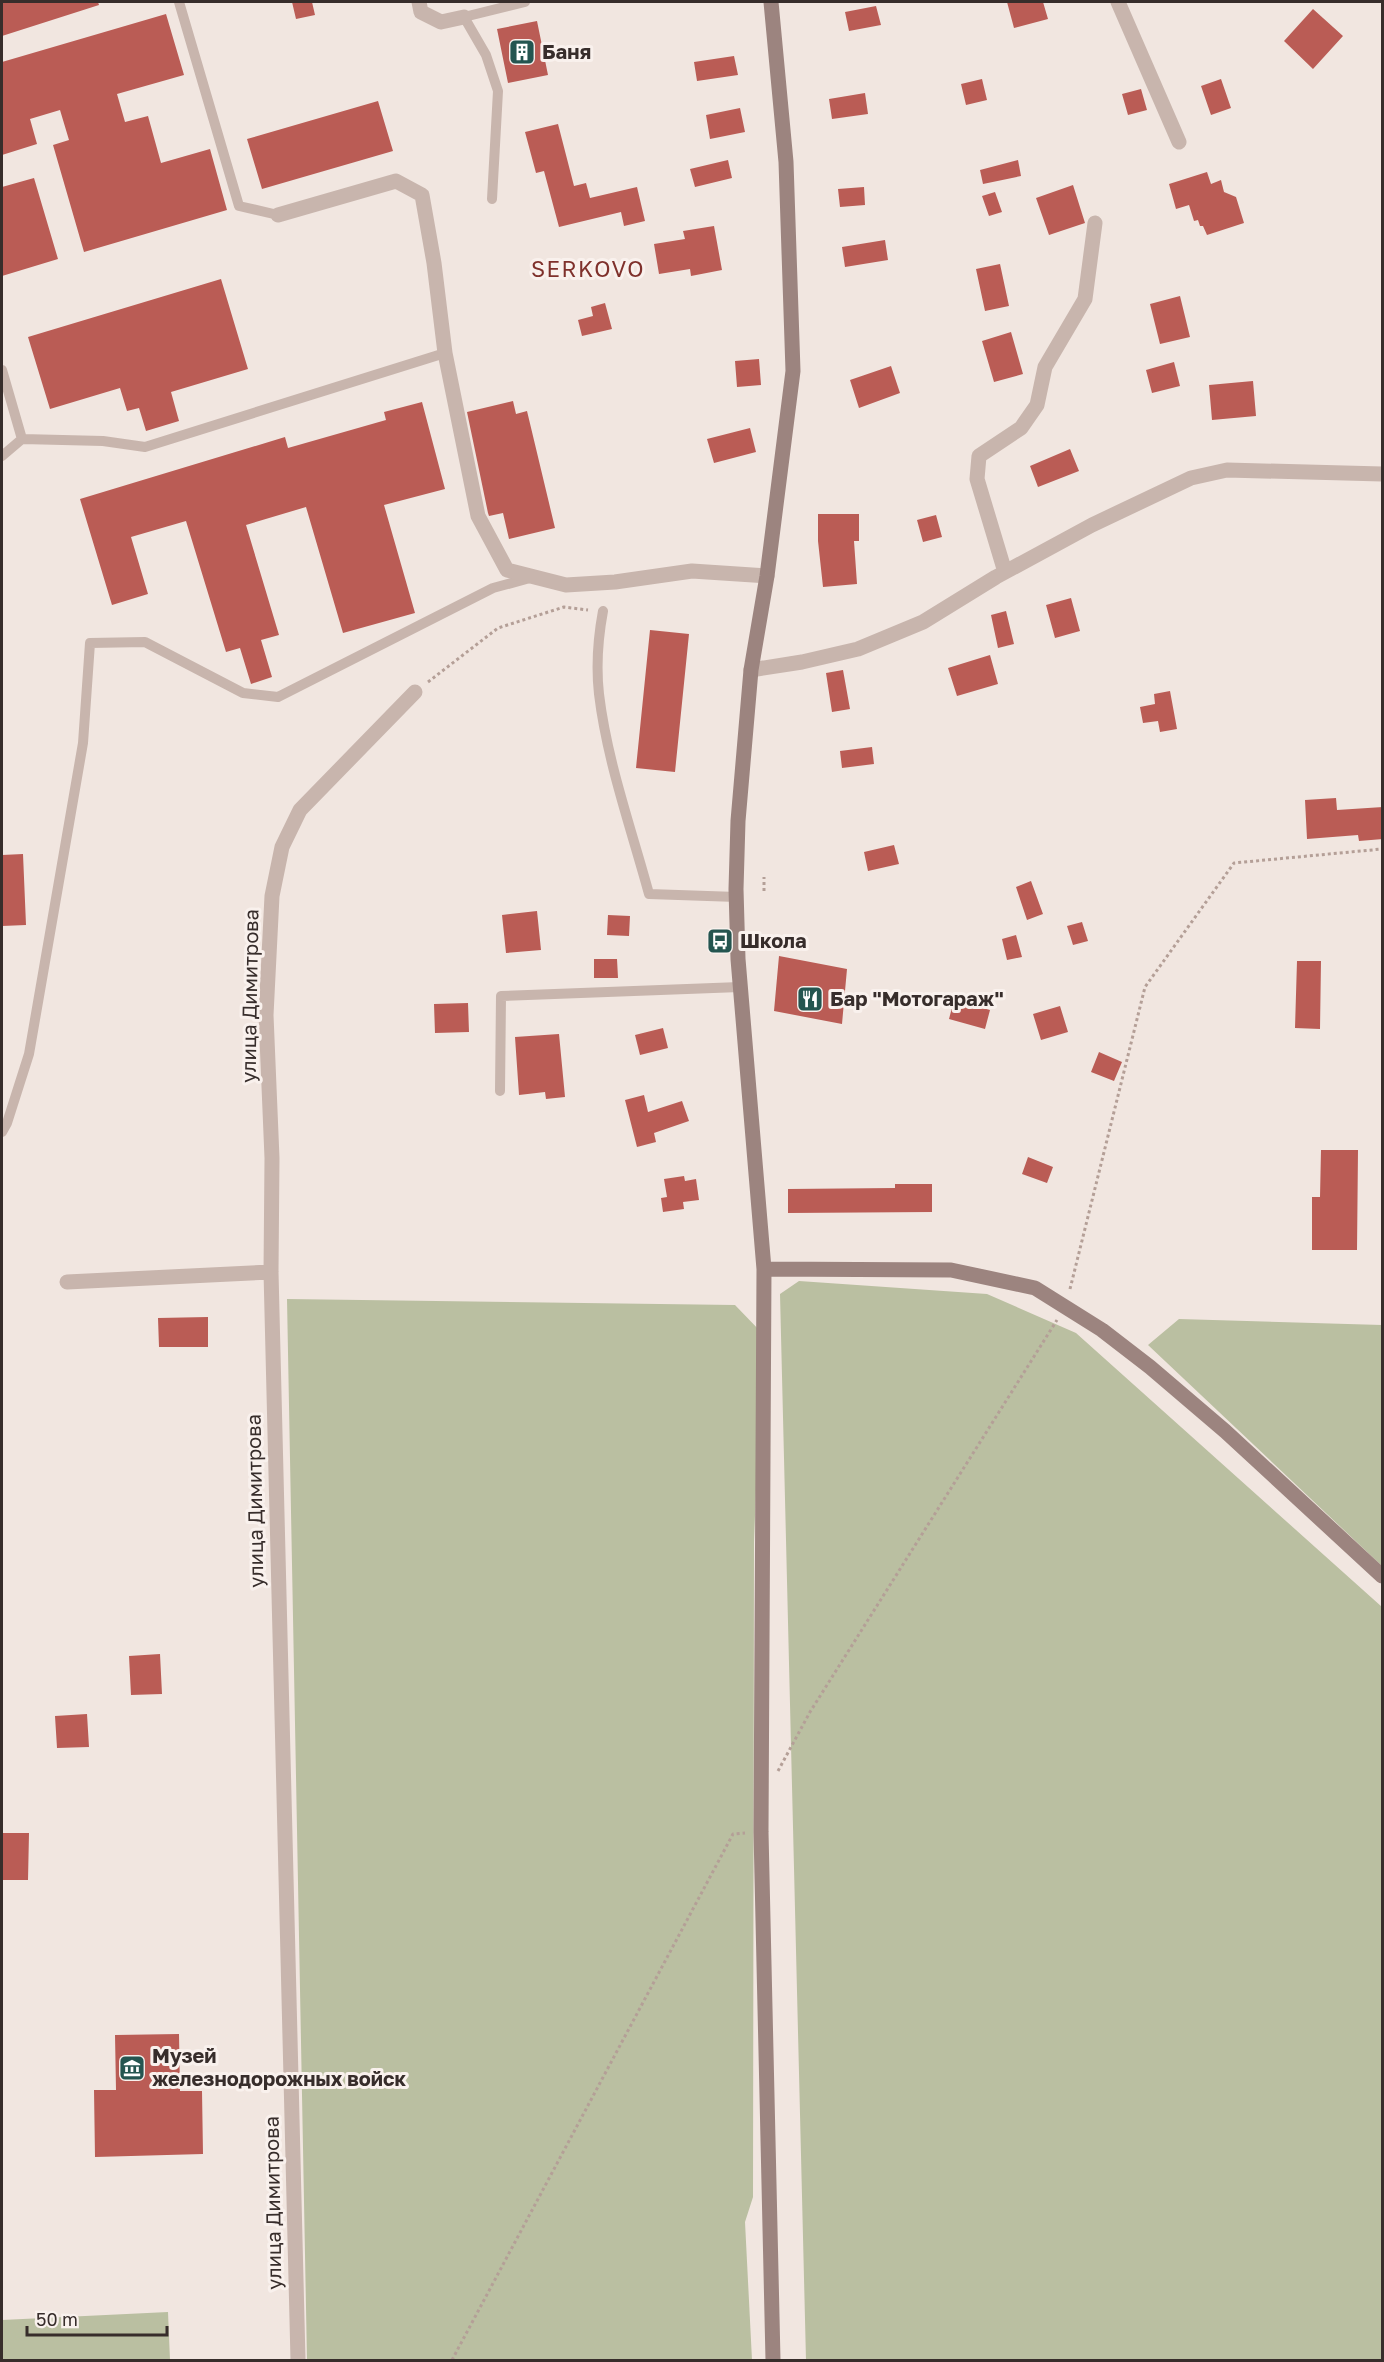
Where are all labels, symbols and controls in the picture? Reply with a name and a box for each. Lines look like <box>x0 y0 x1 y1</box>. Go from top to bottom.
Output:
building icon: Баня <box>507 37 537 67</box>
place label: Баня <box>542 39 591 63</box>
district label: SERKOVO <box>531 255 645 282</box>
street label: улица Димитрова <box>235 909 263 1083</box>
bus stop icon: Школа <box>705 926 735 956</box>
place label: Школа <box>740 928 807 952</box>
restaurant icon: Бар "Мотогараж" <box>795 984 825 1014</box>
place label: Бар "Мотогараж" <box>830 986 1004 1010</box>
street label: улица Димитрова <box>240 1414 268 1588</box>
place label: Музей железнодорожных войск <box>152 2043 407 2090</box>
museum icon: Музей железнодорожных войск <box>117 2053 147 2083</box>
street label: улица Димитрова <box>258 2116 286 2290</box>
scale bar <box>27 2299 166 2337</box>
text: 50 m <box>36 2308 78 2330</box>

